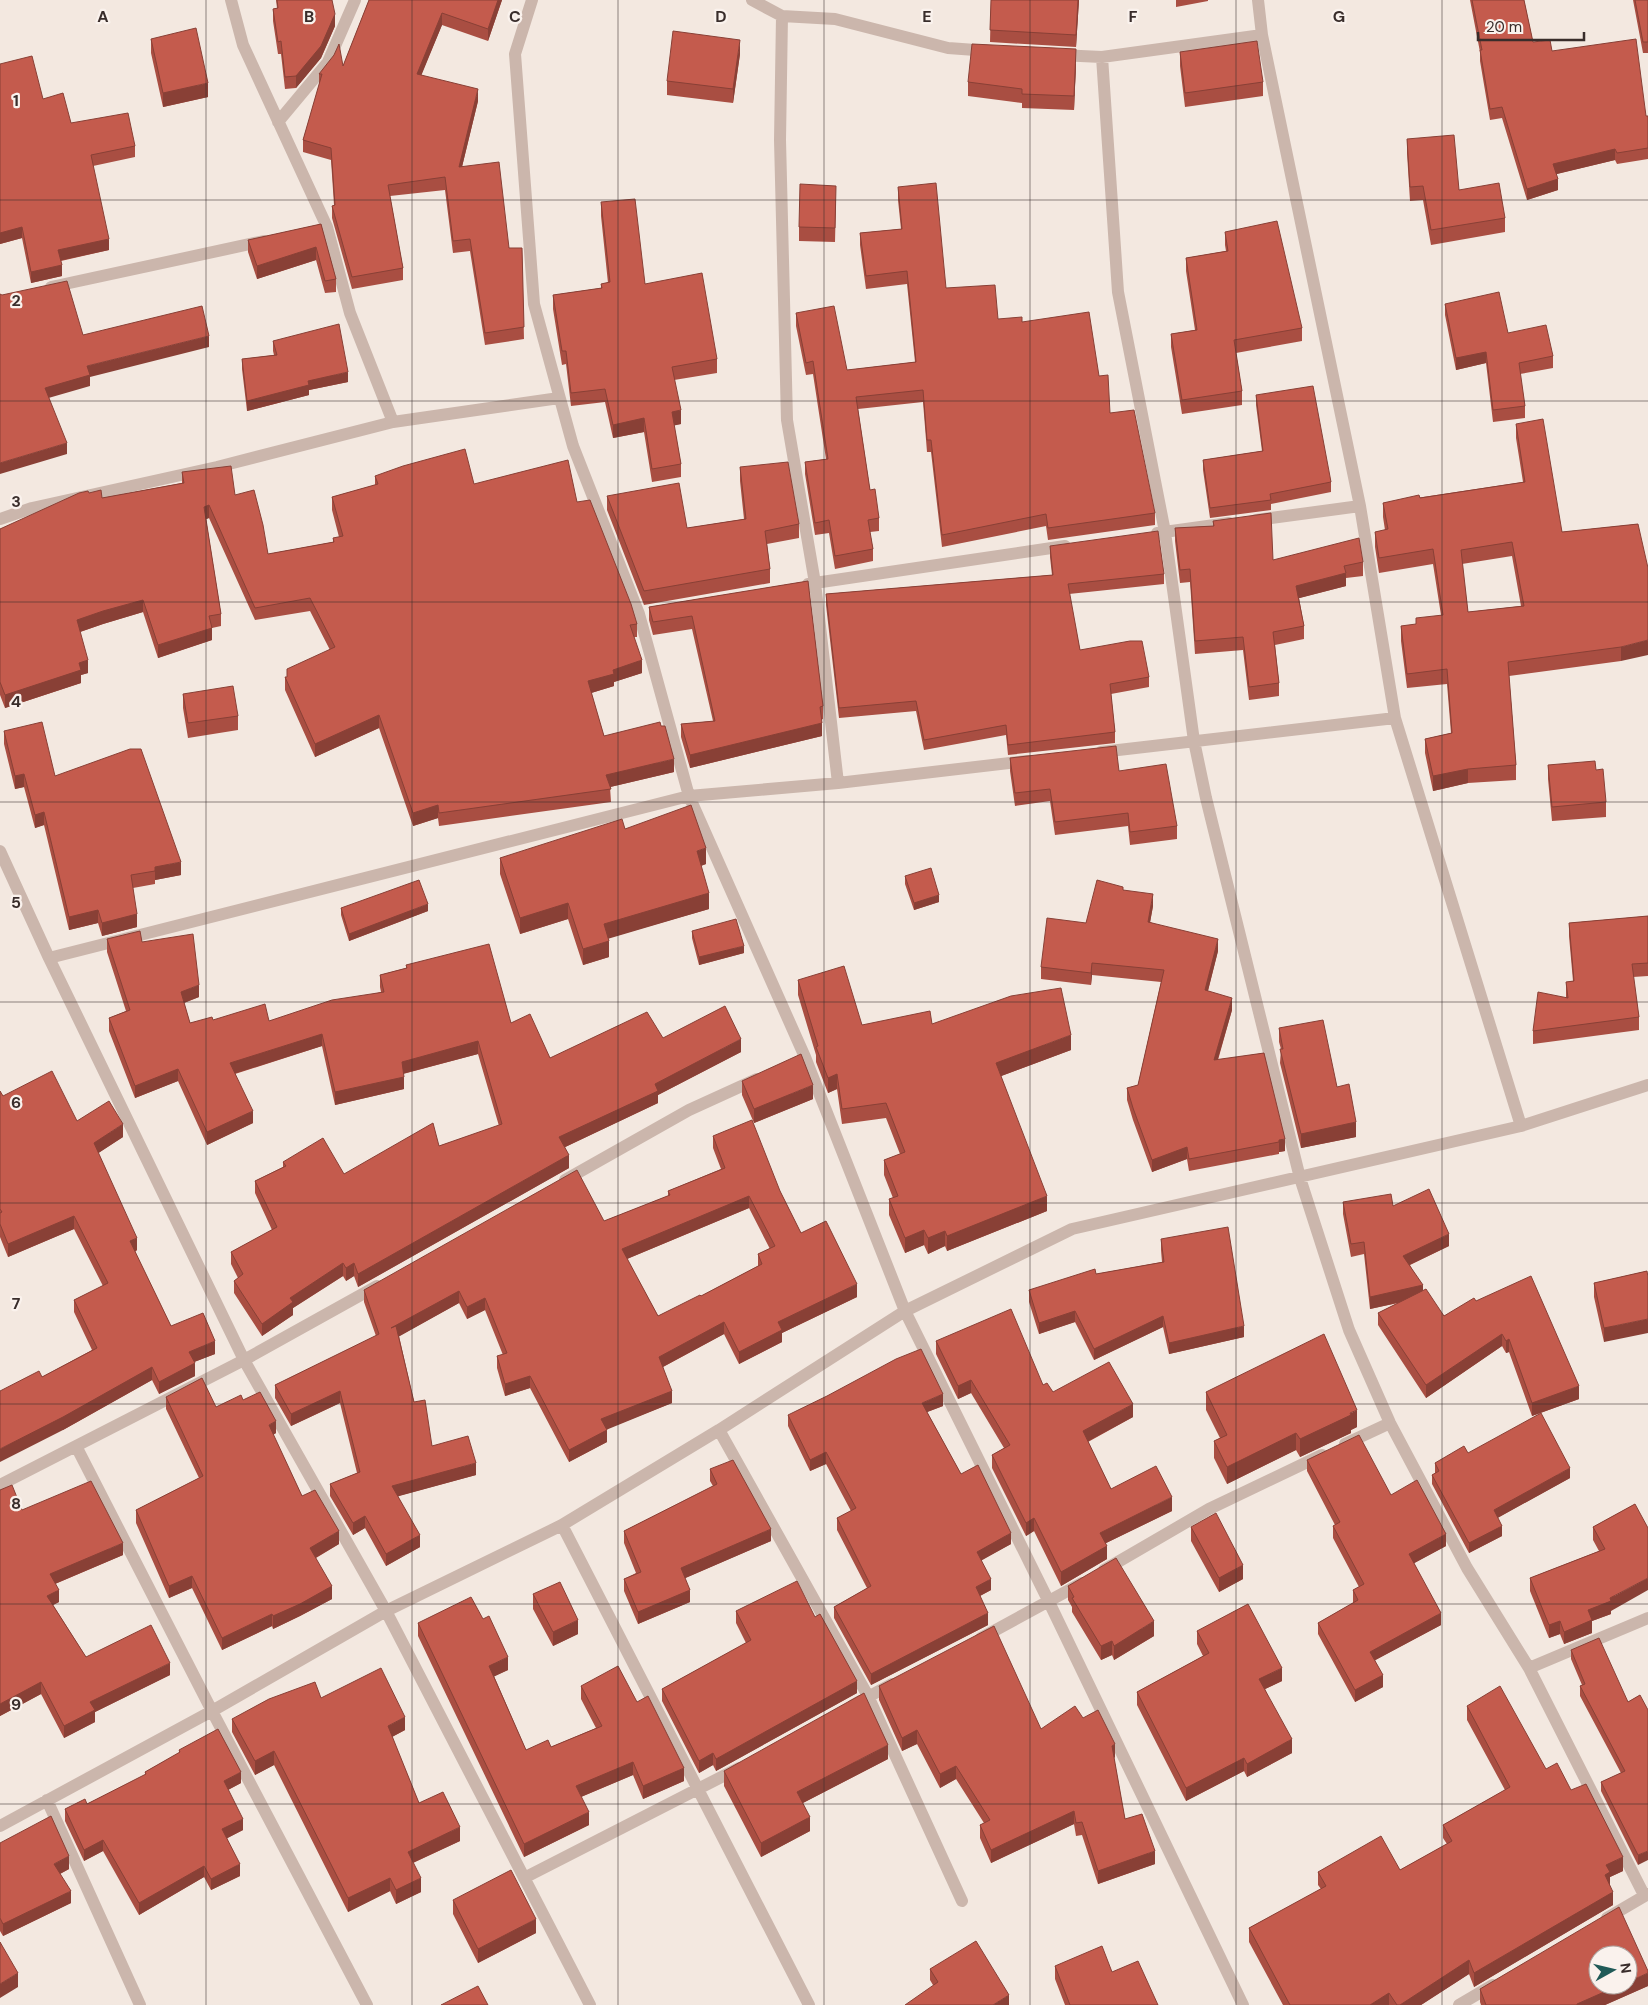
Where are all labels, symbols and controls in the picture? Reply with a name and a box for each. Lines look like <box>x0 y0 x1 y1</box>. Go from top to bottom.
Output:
text: A <box>97 6 109 27</box>
text: B <box>304 6 314 27</box>
text: C <box>509 6 521 27</box>
text: D <box>715 6 727 27</box>
text: E <box>922 6 932 27</box>
text: F <box>1129 6 1138 27</box>
text: G <box>1333 6 1345 27</box>
scale bar <box>1478 10 1584 42</box>
text: 20 m <box>1486 17 1522 37</box>
text: 1 <box>13 90 19 111</box>
text: 2 <box>11 290 21 311</box>
text: 3 <box>11 491 21 512</box>
text: 4 <box>11 691 21 712</box>
text: 5 <box>11 892 21 913</box>
text: 6 <box>11 1092 21 1113</box>
text: 7 <box>12 1293 21 1314</box>
text: 8 <box>11 1493 21 1514</box>
text: 9 <box>11 1694 21 1715</box>
north arrow <box>1588 1945 1638 1995</box>
text: N <box>1616 1962 1635 1975</box>

